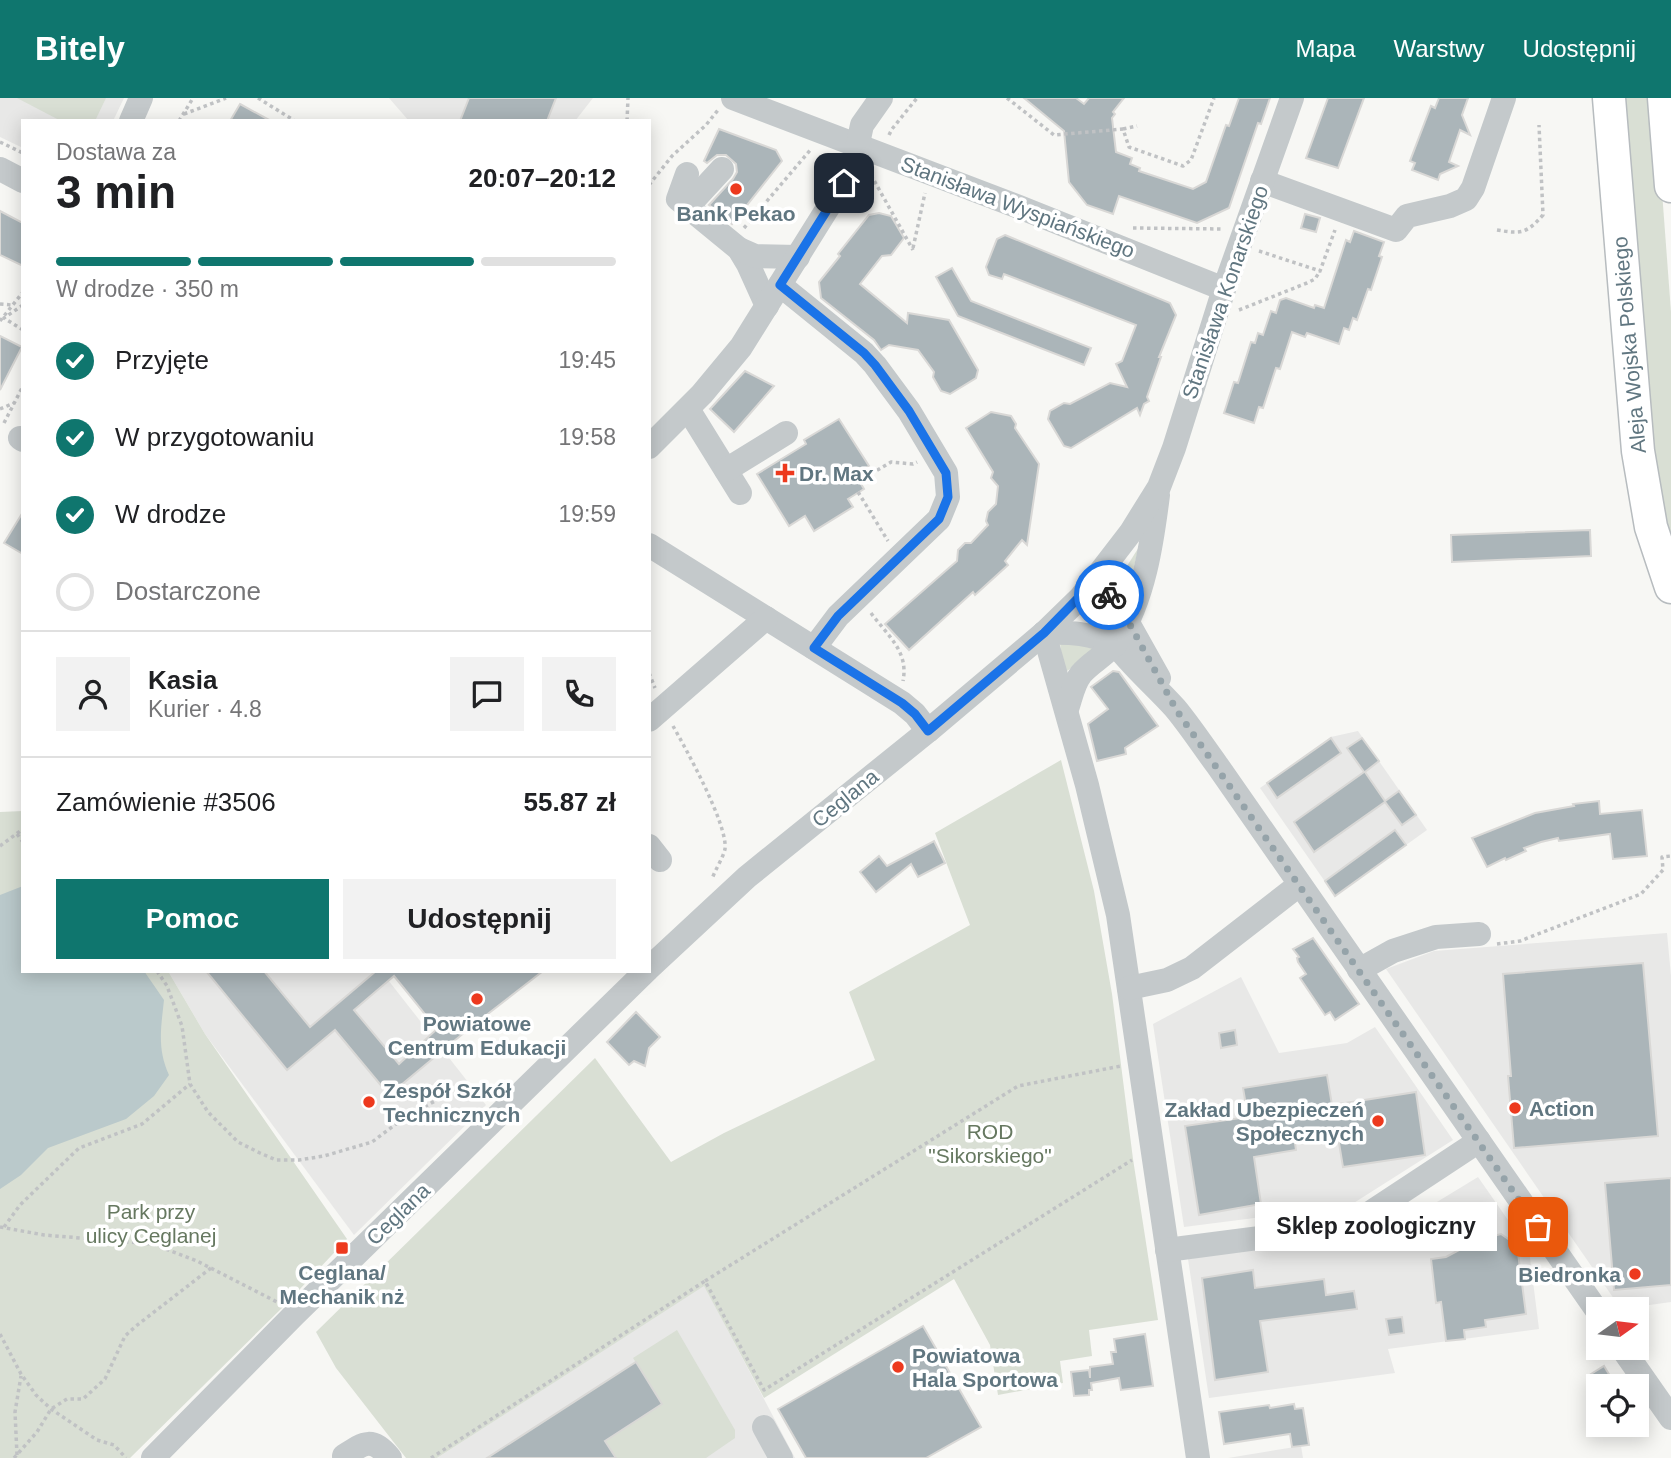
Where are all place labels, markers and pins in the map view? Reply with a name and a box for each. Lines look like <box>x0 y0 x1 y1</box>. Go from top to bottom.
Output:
pin <box>814 153 874 213</box>
marker: Bank Pekao <box>728 181 744 197</box>
place label: Bank Pekao <box>676 202 796 225</box>
place label: Dr. Max <box>799 462 874 485</box>
marker: Dr. Max <box>777 465 793 481</box>
marker: Powiatowe Centrum Edukacji <box>469 991 485 1007</box>
place label: Powiatowe Centrum Edukacji <box>388 1012 566 1059</box>
place label: Zespół Szkół Technicznych <box>383 1079 520 1126</box>
marker: Zespół Szkół Technicznych <box>361 1094 377 1110</box>
place label: Action <box>1529 1097 1594 1120</box>
place label: Zakład Ubezpieczeń Społecznych <box>1164 1098 1364 1145</box>
marker: Action <box>1507 1100 1523 1116</box>
marker: Zakład Ubezpieczeń Społecznych <box>1370 1113 1386 1129</box>
pin <box>1508 1197 1568 1257</box>
callout: Sklep zoologiczny <box>1254 1202 1496 1252</box>
marker: Ceglana/ Mechanik nż <box>334 1240 350 1256</box>
place label: Ceglana/ Mechanik nż <box>280 1261 404 1308</box>
place label: Biedronka <box>1518 1263 1621 1286</box>
marker: Biedronka <box>1627 1266 1643 1282</box>
place label: Powiatowa Hala Sportowa <box>912 1344 1058 1391</box>
marker: Powiatowa Hala Sportowa <box>890 1359 906 1375</box>

